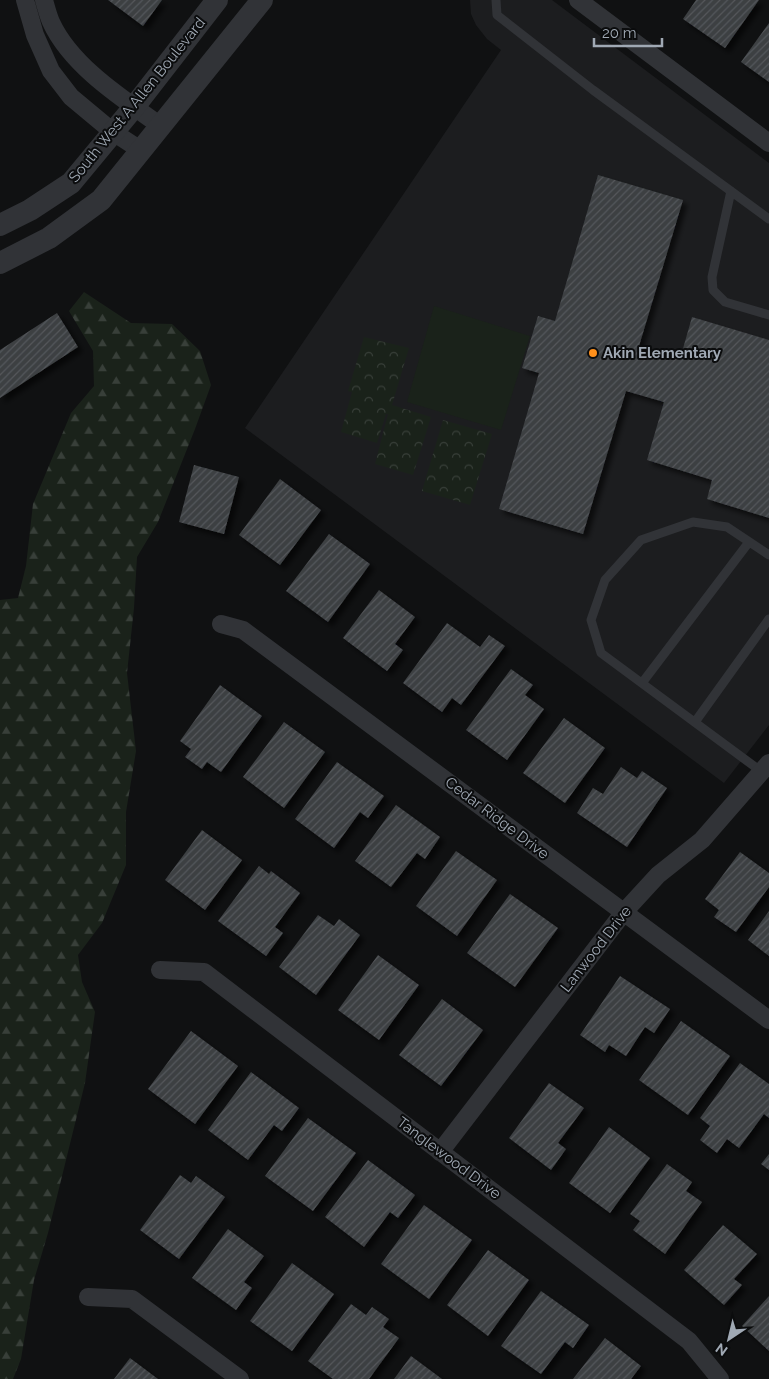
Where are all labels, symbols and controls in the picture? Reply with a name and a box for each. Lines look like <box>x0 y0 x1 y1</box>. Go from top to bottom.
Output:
street label: South West A Allen Boulevard <box>65 14 209 186</box>
scale bar <box>594 15 662 47</box>
text: 20 m <box>602 24 637 42</box>
place label: Akin Elementary <box>603 344 722 362</box>
marker: Akin Elementary <box>587 347 599 359</box>
street label: Cedar Ridge Drive <box>442 773 553 863</box>
street label: Lanwood Drive <box>557 902 635 996</box>
street label: Tanglewood Drive <box>394 1113 505 1203</box>
north arrow <box>704 1314 754 1364</box>
text: N <box>713 1340 731 1359</box>

